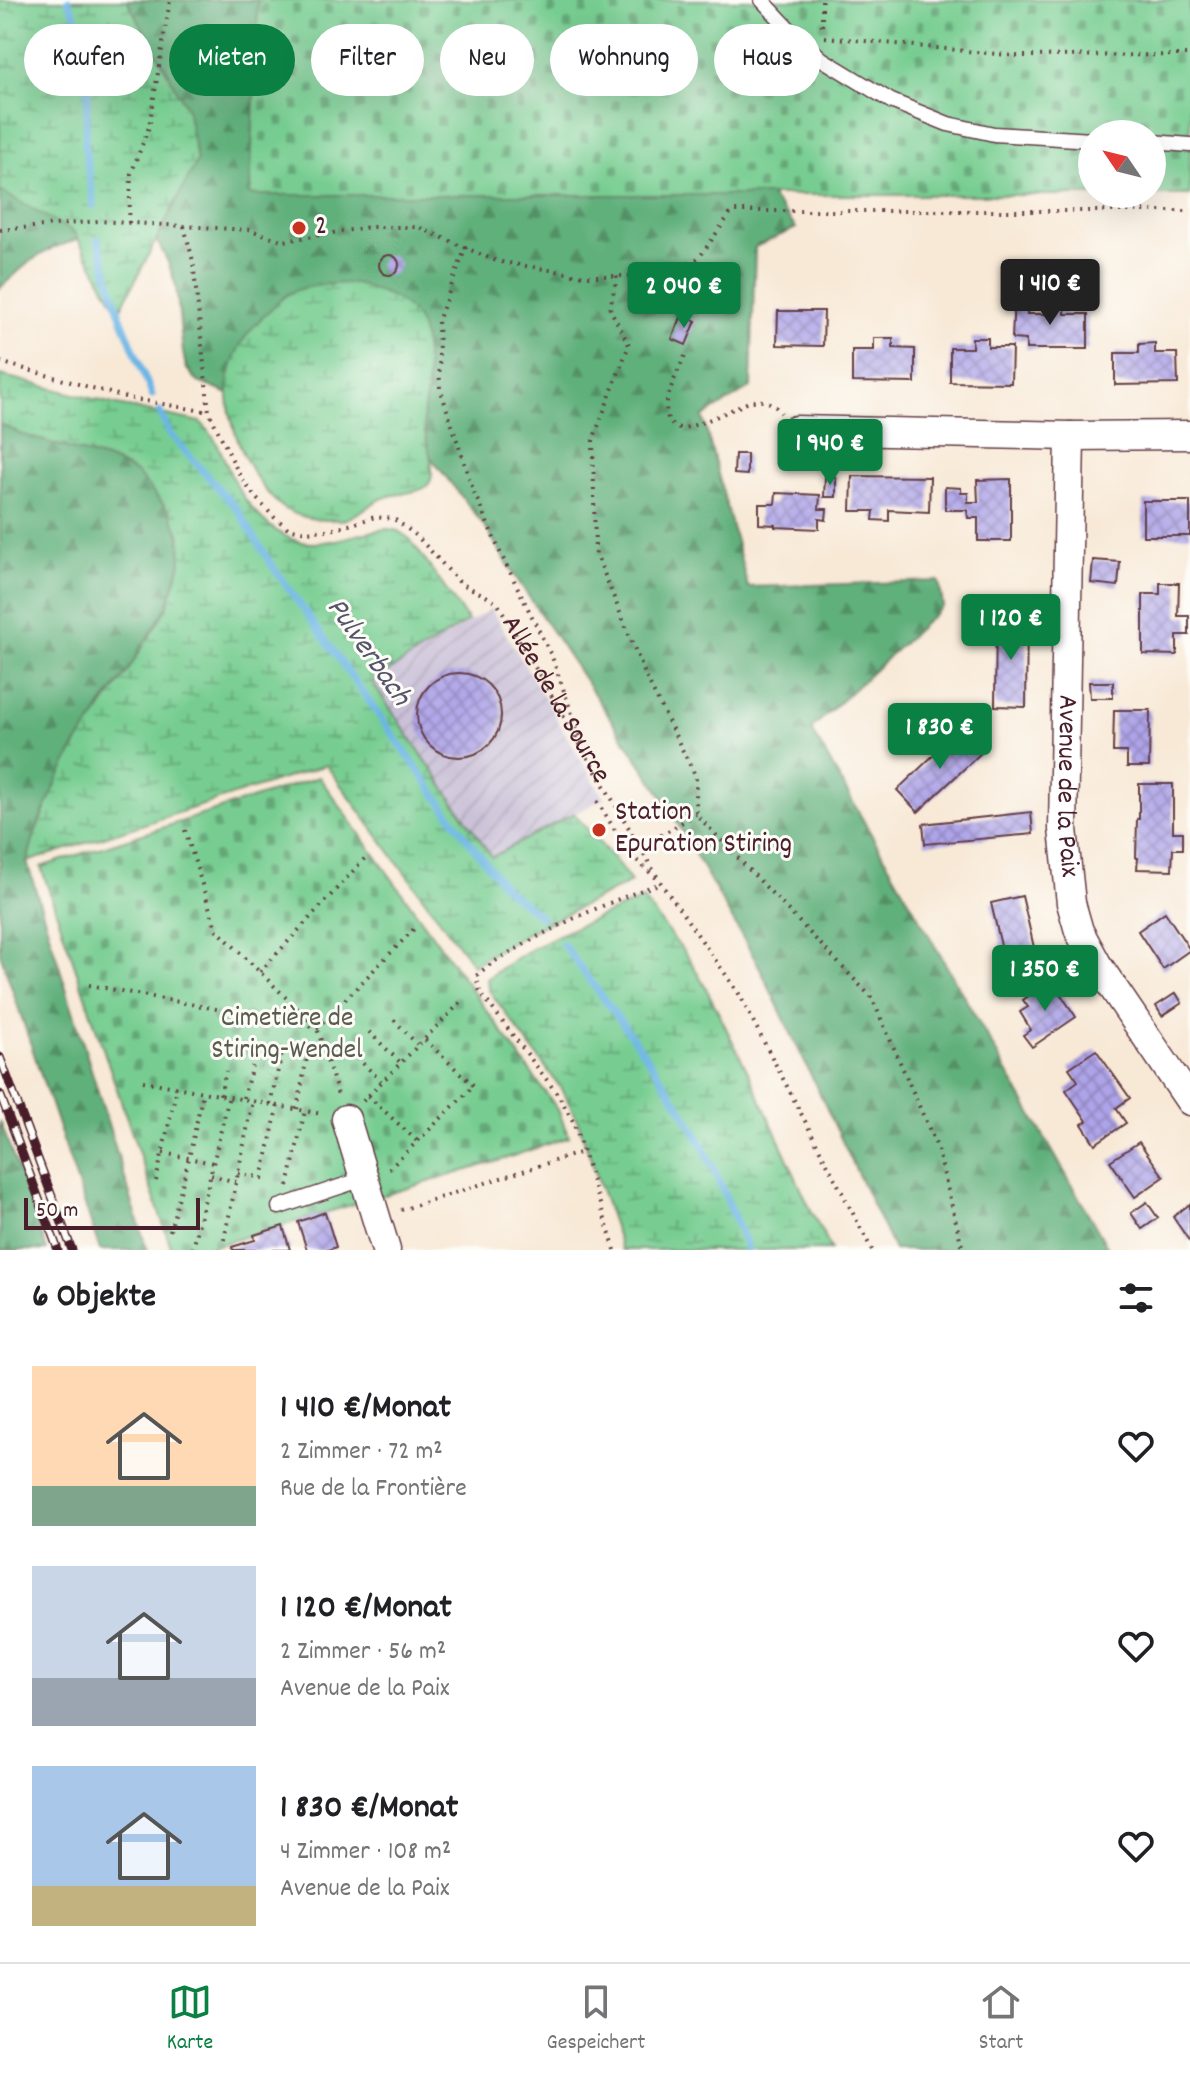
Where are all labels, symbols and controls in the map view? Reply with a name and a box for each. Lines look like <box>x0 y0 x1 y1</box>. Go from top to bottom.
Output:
chip: Kaufen <box>24 24 153 96</box>
chip: Mieten <box>169 24 295 96</box>
chip: Filter <box>311 24 424 96</box>
chip: Neu <box>440 24 534 96</box>
chip: Wohnung <box>550 24 698 96</box>
chip: Haus <box>714 24 821 96</box>
north arrow <box>1078 120 1166 208</box>
map controls <box>1078 120 1166 208</box>
place label: 2 <box>315 208 327 248</box>
marker: 2 <box>290 219 308 237</box>
pin: 1 410 € <box>976 259 1124 327</box>
pin: 2 040 € <box>610 262 758 330</box>
text: 1 410 € <box>1019 266 1081 303</box>
text: 2 040 € <box>646 269 722 306</box>
pin: 1 940 € <box>756 419 904 487</box>
text: 1 940 € <box>796 426 864 463</box>
water label: Pulverbach <box>314 590 421 717</box>
pin: 1 120 € <box>937 594 1085 662</box>
text: 1 120 € <box>979 601 1043 638</box>
street label: Allée de la Source <box>489 609 619 792</box>
street label: Avenue de la Paix <box>1043 694 1088 879</box>
pin: 1 830 € <box>866 703 1014 771</box>
text: 1 830 € <box>906 710 974 747</box>
place label: Station Epuration Stiring <box>615 794 792 866</box>
marker: Station Epuration Stiring <box>590 821 608 839</box>
pin: 1 350 € <box>971 945 1119 1013</box>
text: 1 350 € <box>1010 952 1080 989</box>
park label: Cimetière de Stiring-Wendel <box>211 1000 363 1072</box>
scale bar <box>24 1194 200 1230</box>
text: 50 m <box>36 1196 78 1227</box>
text: 6 Objekte <box>32 1274 156 1323</box>
icon: filters <box>1114 1276 1158 1320</box>
text: 1 410 €/Monat <box>280 1385 451 1434</box>
icon: home <box>96 1398 192 1494</box>
icon: heart <box>1114 1424 1158 1468</box>
text: 2 Zimmer · 72 m² <box>280 1434 443 1471</box>
text: Rue de la Frontière <box>280 1471 467 1508</box>
text: 1 120 €/Monat <box>280 1585 452 1634</box>
icon: home <box>96 1598 192 1694</box>
icon: heart <box>1114 1624 1158 1668</box>
text: 2 Zimmer · 56 m² <box>280 1634 446 1671</box>
text: Avenue de la Paix <box>280 1671 449 1708</box>
text: 1 830 €/Monat <box>280 1785 458 1834</box>
icon: home <box>96 1798 192 1894</box>
icon: heart <box>1114 1824 1158 1868</box>
text: 4 Zimmer · 108 m² <box>280 1834 451 1871</box>
text: Avenue de la Paix <box>280 1871 449 1908</box>
tab: Karte <box>167 1980 213 2059</box>
tab: Gespeichert <box>547 1980 645 2059</box>
tab: Start <box>979 1980 1023 2059</box>

